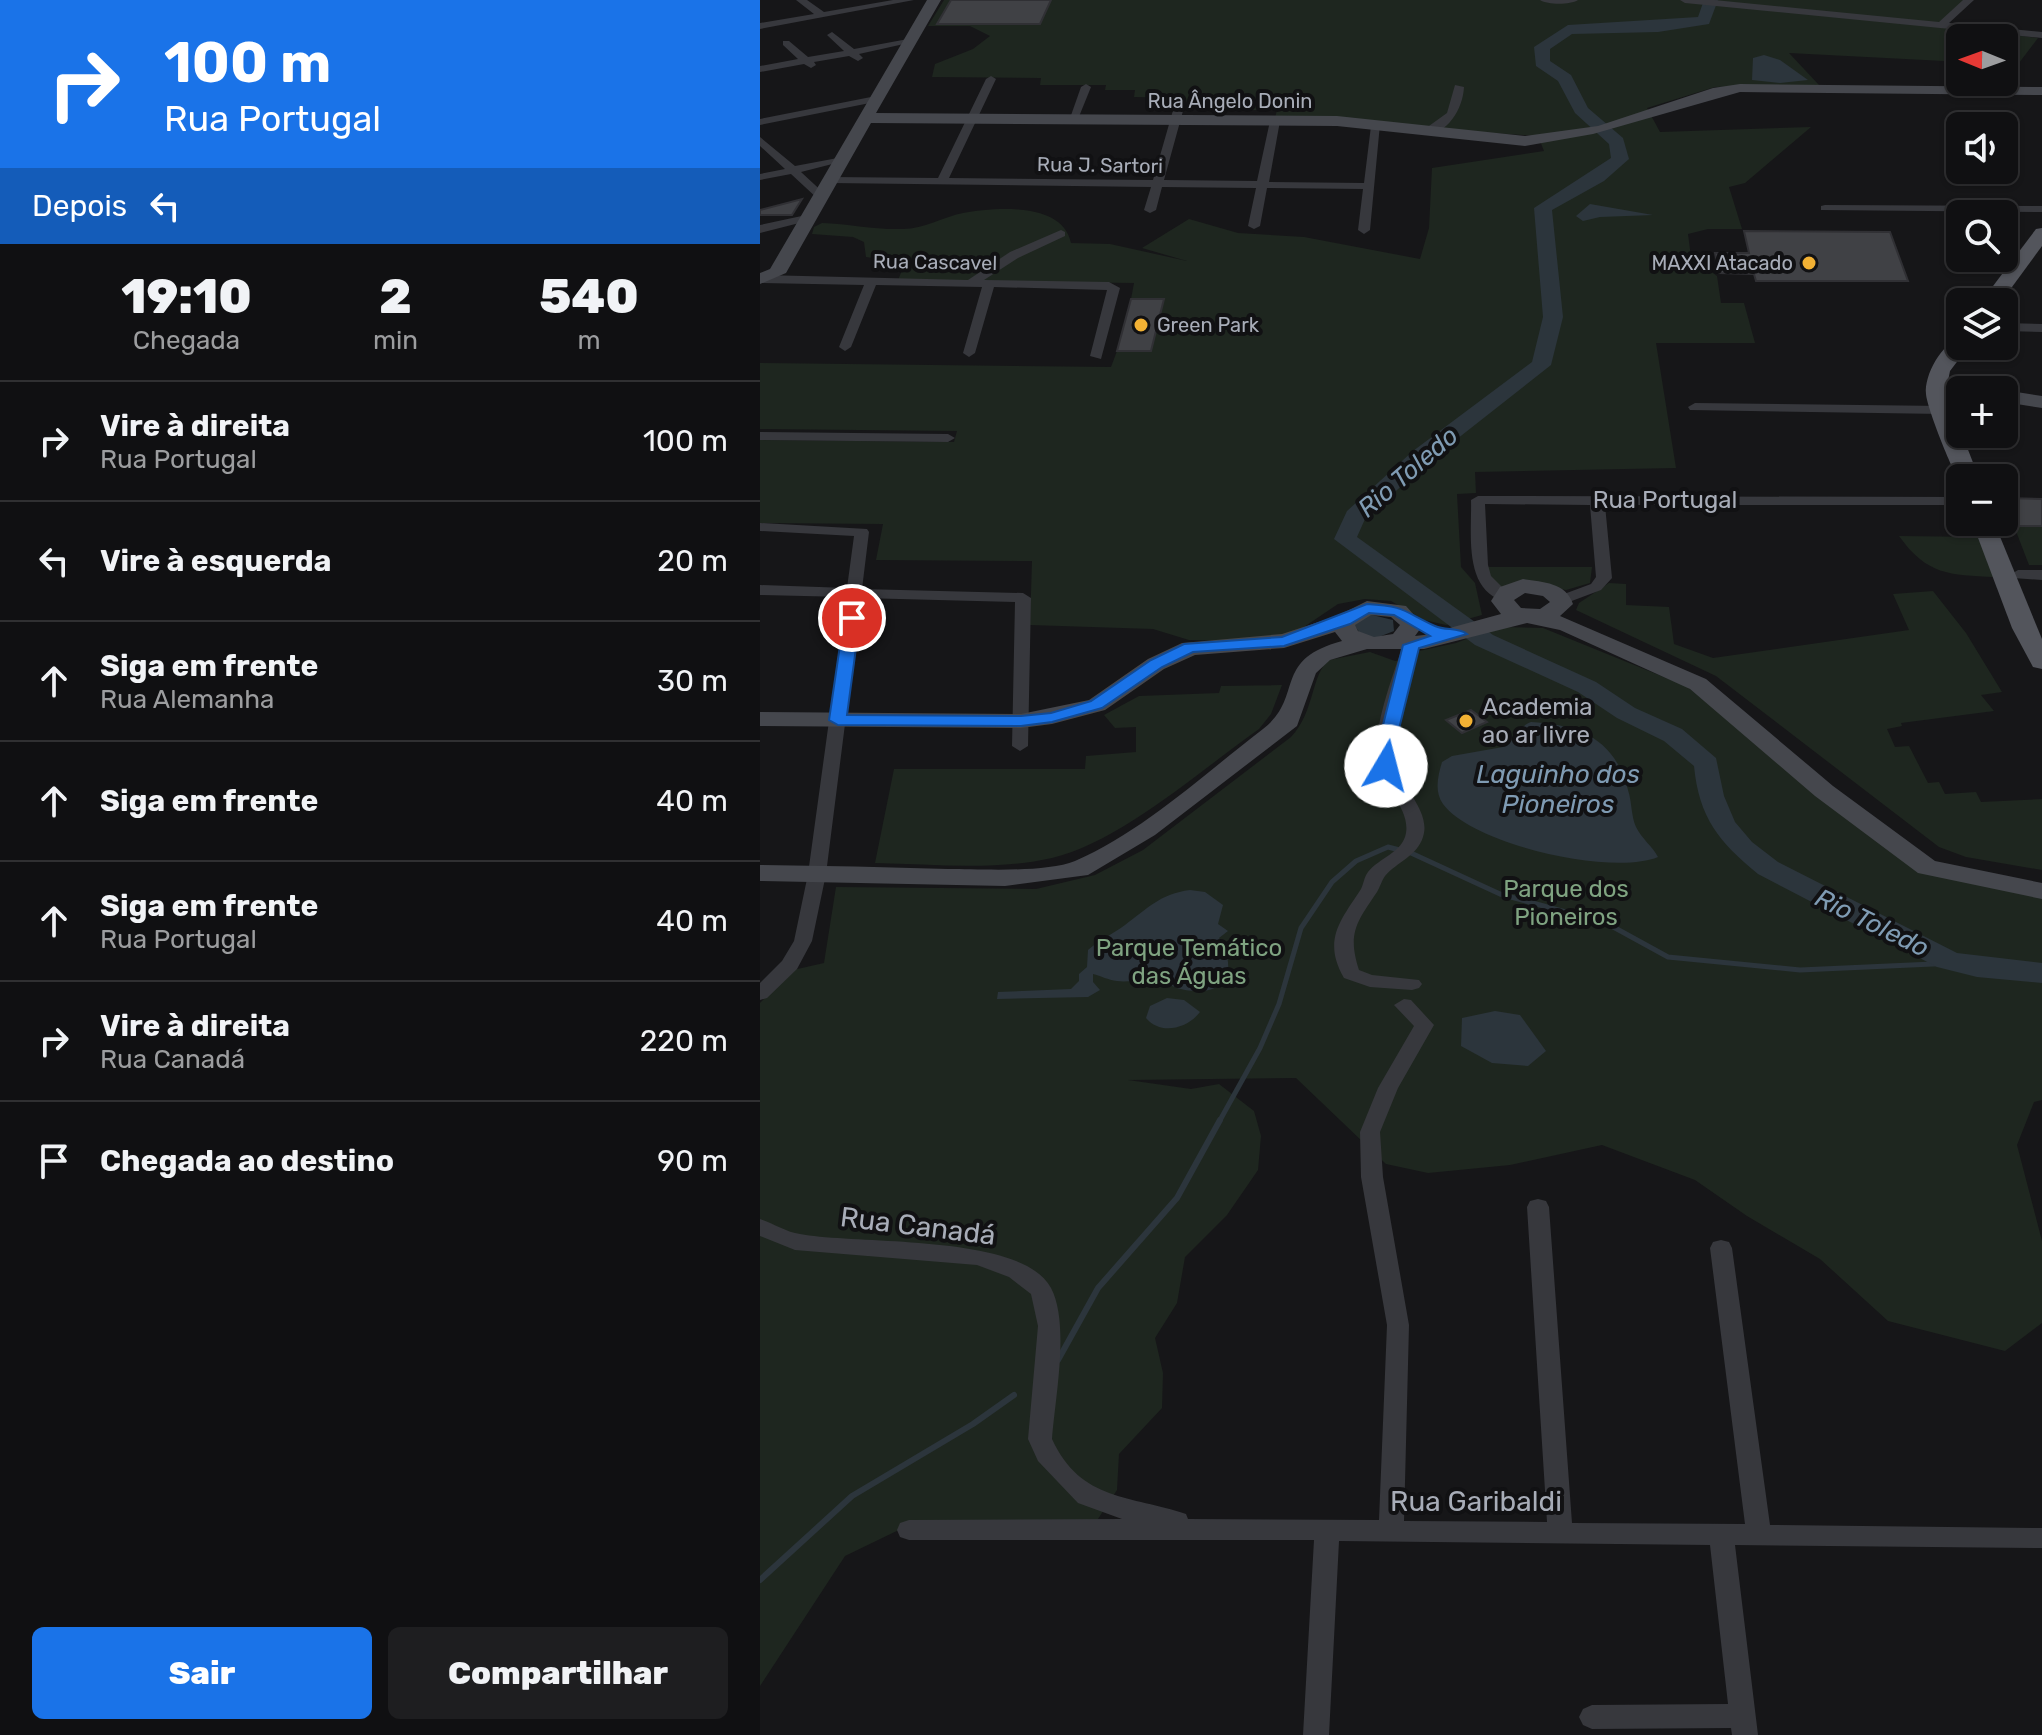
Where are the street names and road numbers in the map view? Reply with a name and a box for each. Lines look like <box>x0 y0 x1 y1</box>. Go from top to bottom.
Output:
street label: Rua Ângelo Donin <box>1148 89 1312 113</box>
street label: Rua J. Sartori <box>1037 152 1163 178</box>
street label: Rua Cascavel <box>873 249 997 275</box>
street label: Rua Portugal <box>1593 486 1737 514</box>
street label: Rua Canadá <box>838 1200 998 1252</box>
street label: Rua Garibaldi <box>1390 1485 1562 1518</box>

